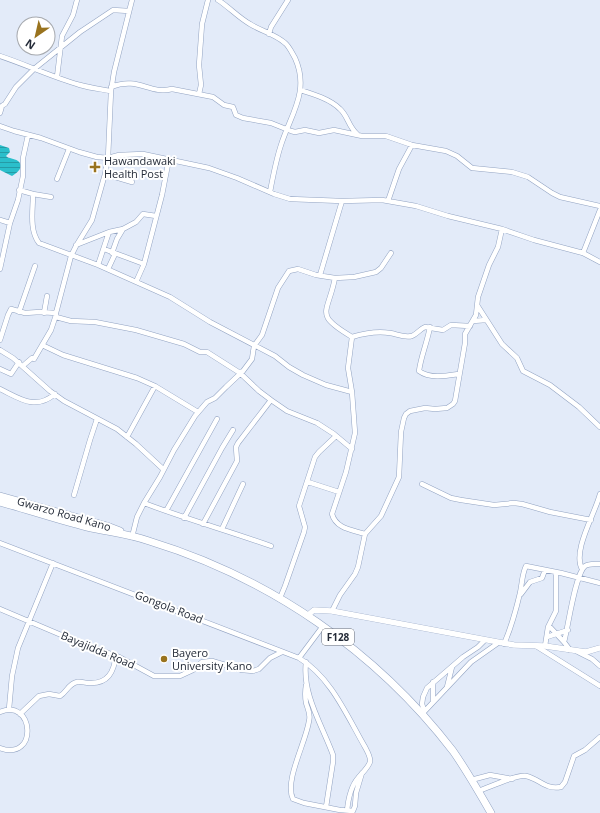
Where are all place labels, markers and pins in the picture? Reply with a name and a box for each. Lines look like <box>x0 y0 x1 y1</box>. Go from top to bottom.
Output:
place label: Hawandawaki Health Post <box>104 153 176 181</box>
marker: Hawandawaki Health Post <box>89 161 101 173</box>
place label: Bayero University Kano <box>172 645 253 673</box>
marker: Bayero University Kano <box>159 654 169 664</box>

